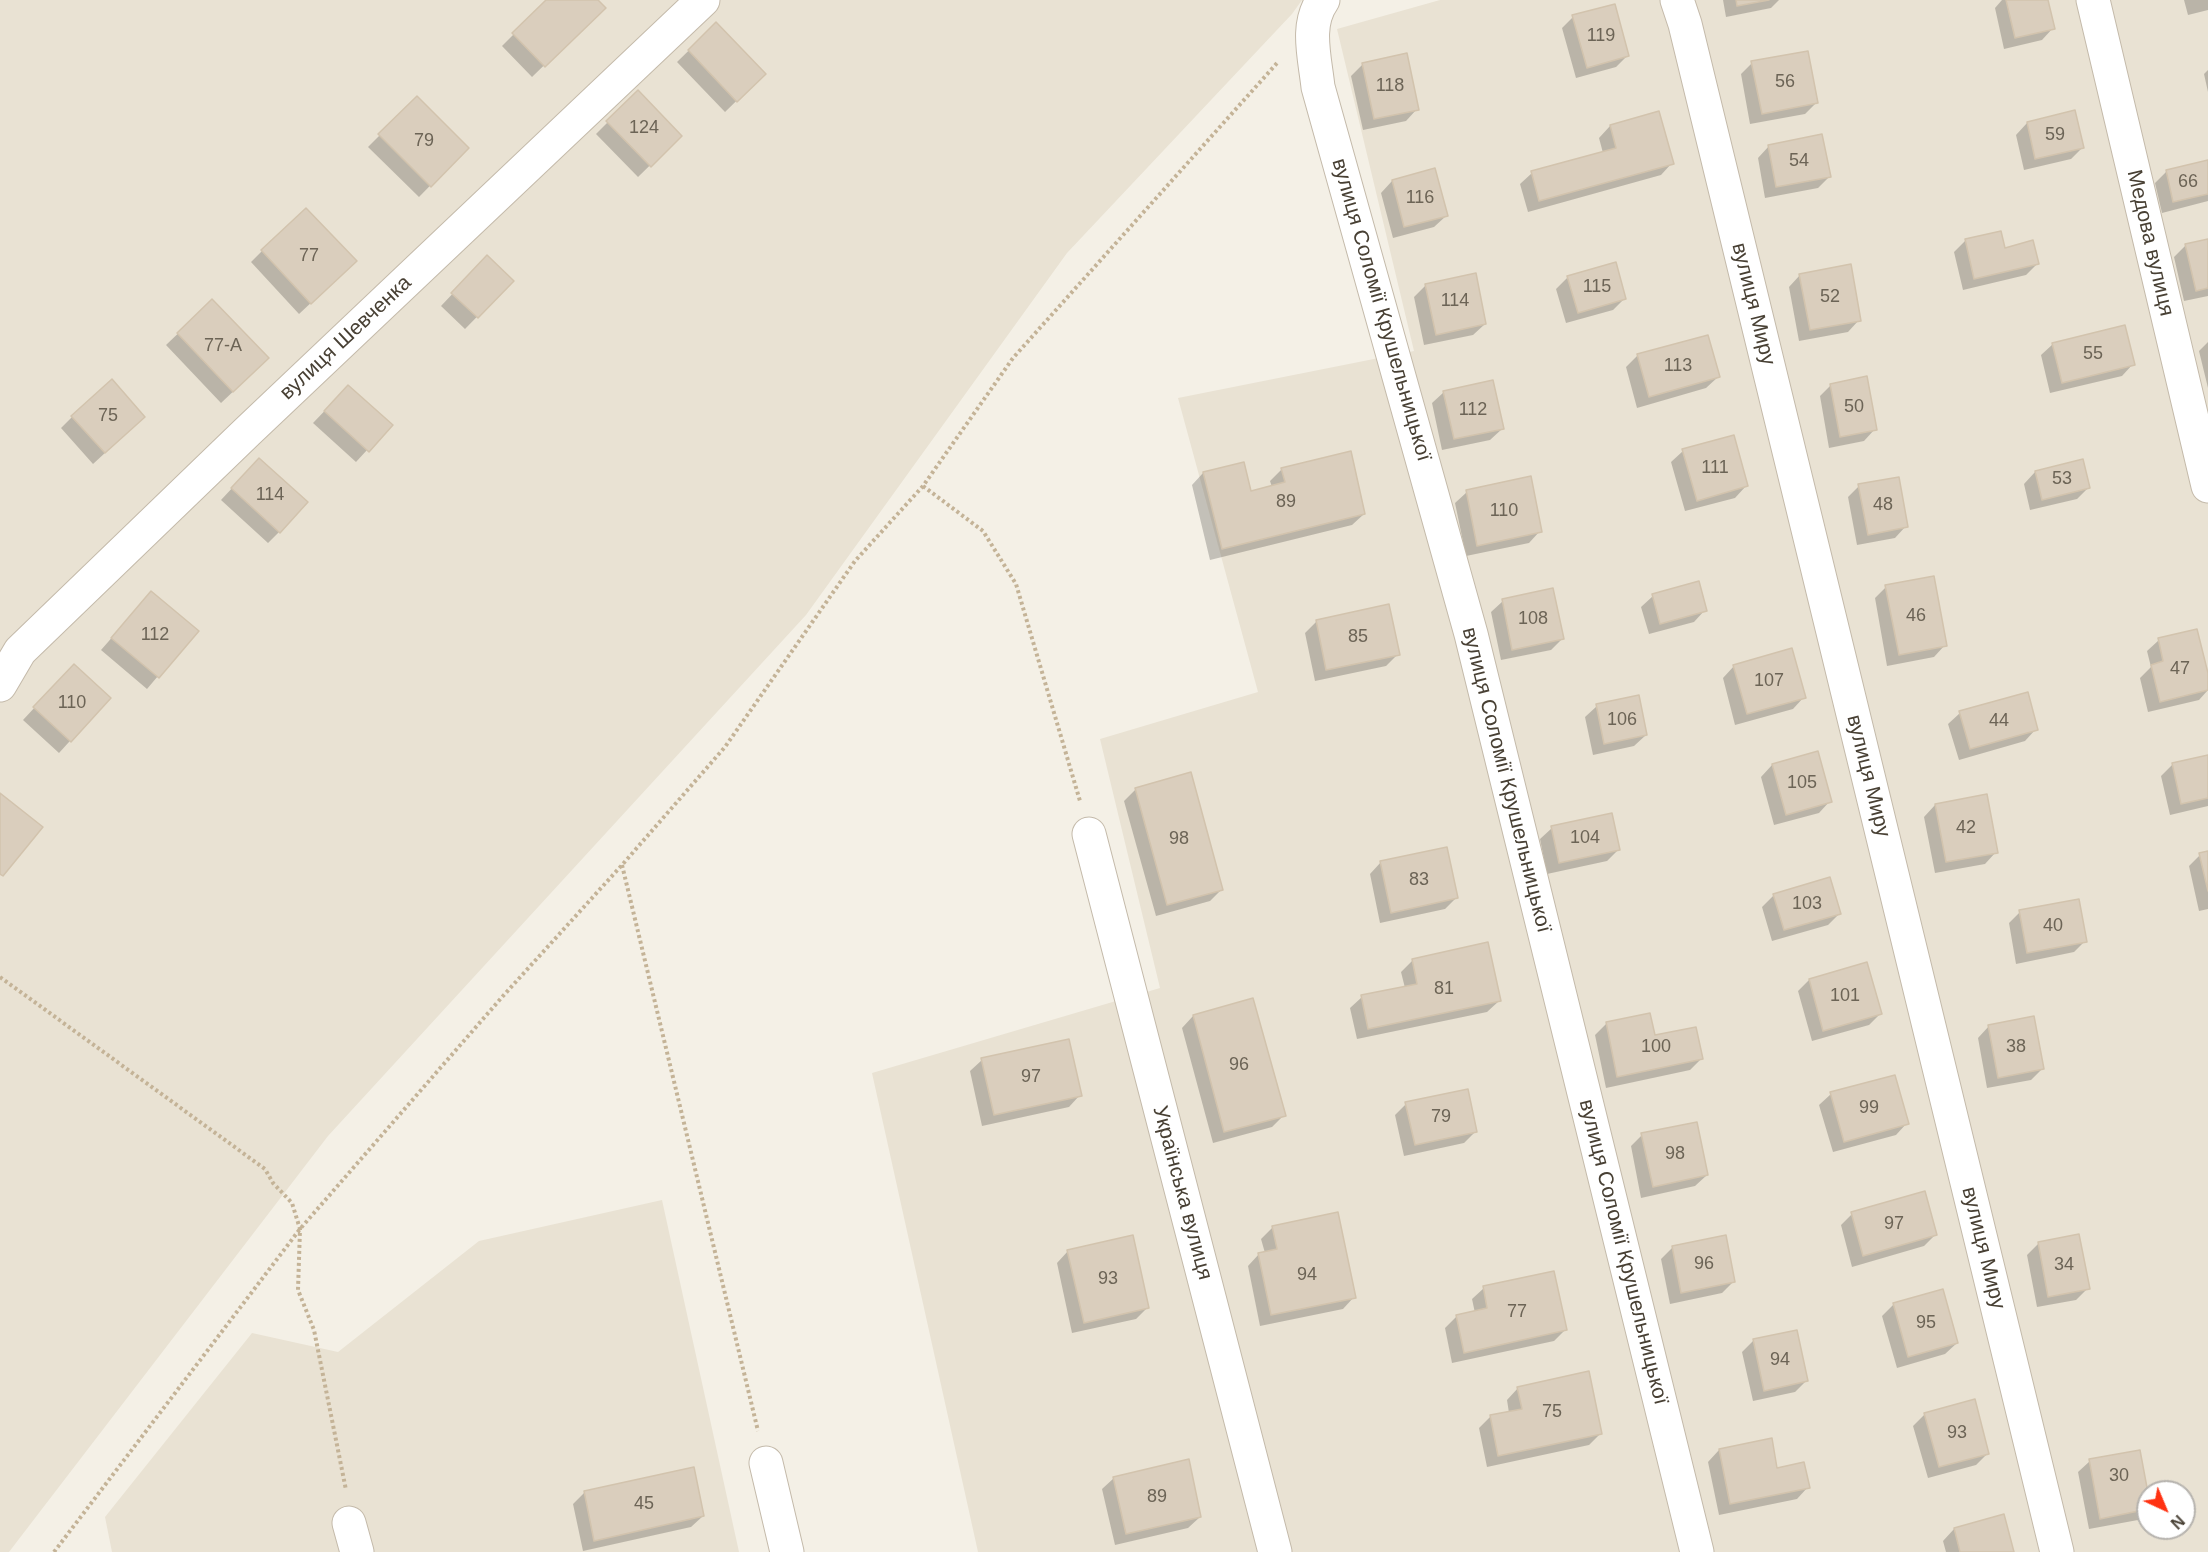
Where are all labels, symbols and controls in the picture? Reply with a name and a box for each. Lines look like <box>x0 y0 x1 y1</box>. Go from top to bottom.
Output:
house number: 119 <box>1587 25 1615 47</box>
house number: 56 <box>1775 71 1795 93</box>
house number: 118 <box>1376 75 1404 97</box>
house number: 124 <box>629 117 659 139</box>
house number: 59 <box>2045 124 2065 146</box>
house number: 79 <box>414 130 434 152</box>
house number: 54 <box>1789 150 1809 172</box>
street label: вулиця Соломії Крушельницької <box>1326 156 1436 464</box>
street label: Медова вулиця <box>2121 167 2179 319</box>
house number: 66 <box>2178 171 2198 193</box>
house number: 116 <box>1406 187 1434 209</box>
street label: вулиця Миру <box>1726 240 1780 368</box>
house number: 77 <box>299 245 319 267</box>
street label: вулиця Шевченка <box>275 271 417 405</box>
house number: 115 <box>1583 276 1611 298</box>
house number: 52 <box>1820 286 1840 308</box>
house number: 114 <box>1441 290 1469 312</box>
house number: 77-А <box>204 335 242 357</box>
house number: 55 <box>2083 343 2103 365</box>
house number: 113 <box>1664 355 1692 377</box>
house number: 50 <box>1844 396 1864 418</box>
house number: 112 <box>1459 399 1487 421</box>
house number: 75 <box>98 405 118 427</box>
house number: 111 <box>1701 457 1729 479</box>
house number: 53 <box>2052 468 2072 490</box>
house number: 114 <box>256 484 284 506</box>
house number: 89 <box>1276 491 1296 513</box>
house number: 48 <box>1873 494 1893 516</box>
house number: 110 <box>1490 500 1518 522</box>
house number: 46 <box>1906 605 1926 627</box>
house number: 108 <box>1518 608 1548 630</box>
house number: 112 <box>141 624 169 646</box>
street label: вулиця Соломії Крушельницької <box>1456 625 1556 935</box>
house number: 85 <box>1348 626 1368 648</box>
house number: 47 <box>2170 658 2190 680</box>
house number: 107 <box>1754 670 1784 692</box>
house number: 110 <box>58 692 86 714</box>
house number: 106 <box>1607 709 1637 731</box>
house number: 44 <box>1989 710 2009 732</box>
street label: вулиця Миру <box>1841 712 1895 840</box>
house number: 105 <box>1787 772 1817 794</box>
house number: 42 <box>1956 817 1976 839</box>
house number: 104 <box>1570 827 1600 849</box>
house number: 98 <box>1169 828 1189 850</box>
house number: 83 <box>1409 869 1429 891</box>
house number: 103 <box>1792 893 1822 915</box>
house number: 40 <box>2043 915 2063 937</box>
house number: 81 <box>1434 978 1454 1000</box>
house number: 101 <box>1830 985 1860 1007</box>
house number: 100 <box>1641 1036 1671 1058</box>
house number: 38 <box>2006 1036 2026 1058</box>
house number: 96 <box>1229 1054 1249 1076</box>
house number: 97 <box>1021 1066 1041 1088</box>
street label: вулиця Соломії Крушельницької <box>1573 1097 1673 1407</box>
house number: 99 <box>1859 1097 1879 1119</box>
street label: Українська вулиця <box>1147 1103 1217 1283</box>
house number: 79 <box>1431 1106 1451 1128</box>
house number: 98 <box>1665 1143 1685 1165</box>
street label: вулиця Миру <box>1956 1184 2010 1312</box>
house number: 97 <box>1884 1213 1904 1235</box>
house number: 96 <box>1694 1253 1714 1275</box>
house number: 34 <box>2054 1254 2074 1276</box>
house number: 94 <box>1297 1264 1317 1286</box>
house number: 93 <box>1098 1268 1118 1290</box>
house number: 77 <box>1507 1301 1527 1323</box>
house number: 95 <box>1916 1312 1936 1334</box>
house number: 94 <box>1770 1349 1790 1371</box>
house number: 75 <box>1542 1401 1562 1423</box>
house number: 93 <box>1947 1422 1967 1444</box>
house number: 30 <box>2109 1465 2129 1487</box>
north arrow <box>2136 1480 2196 1540</box>
house number: 89 <box>1147 1486 1167 1508</box>
house number: 45 <box>634 1493 654 1515</box>
text: N <box>2167 1512 2188 1532</box>

